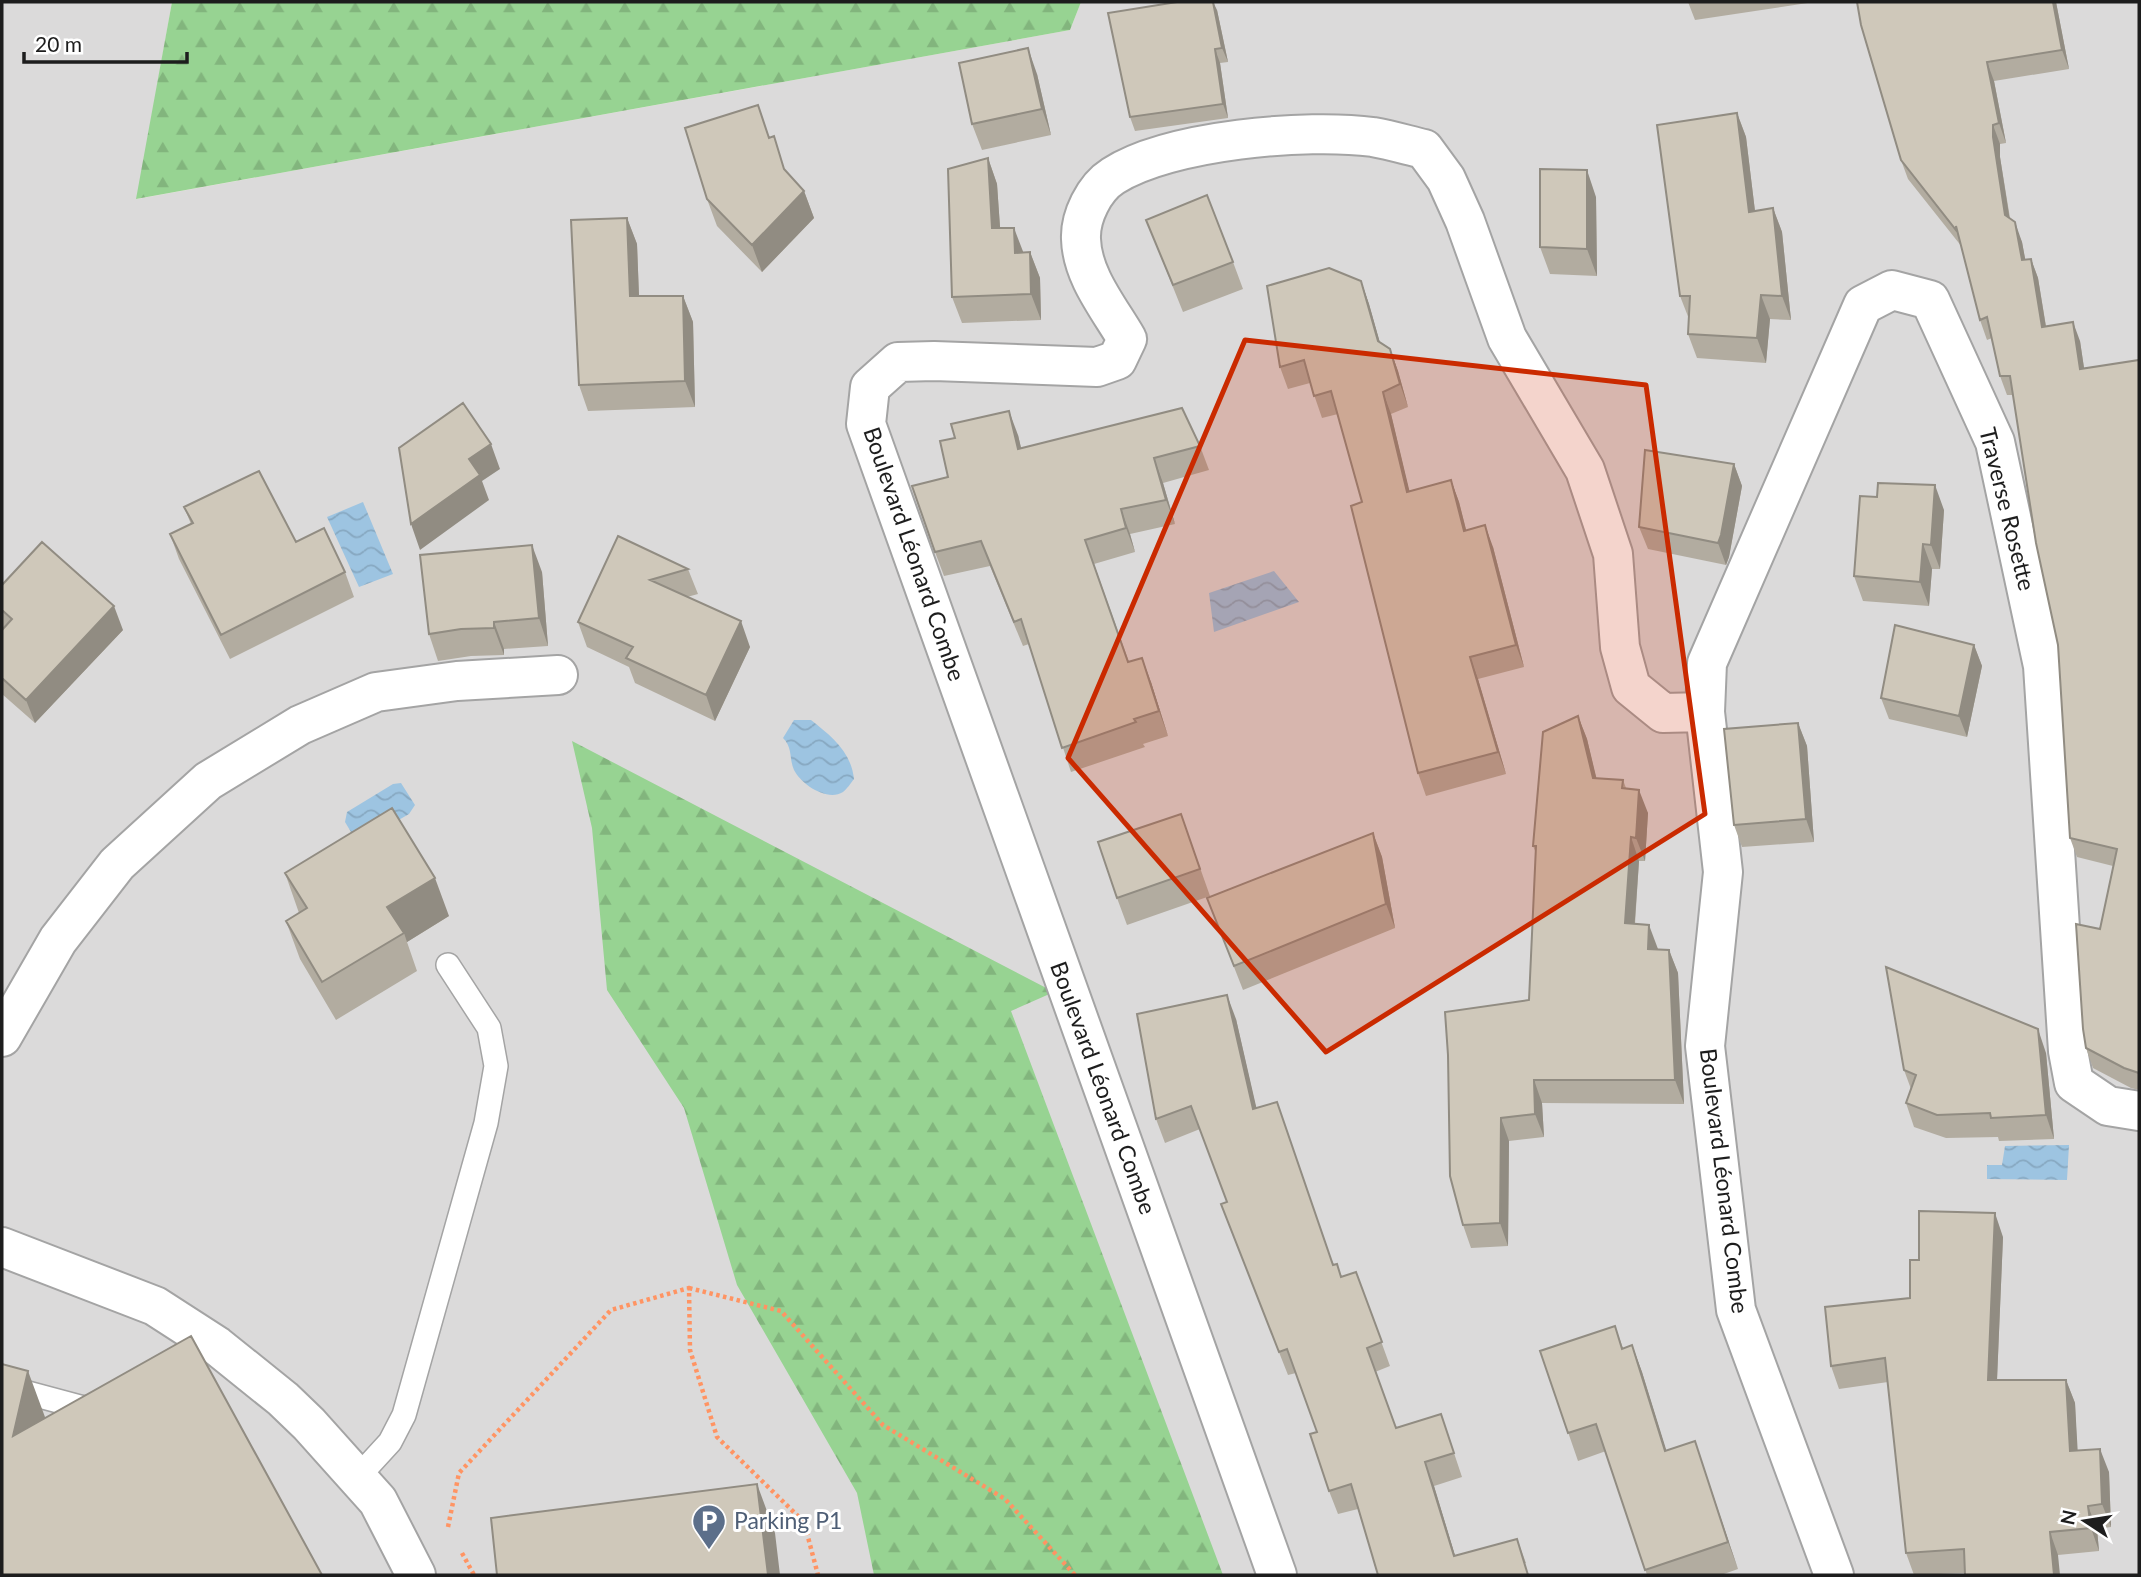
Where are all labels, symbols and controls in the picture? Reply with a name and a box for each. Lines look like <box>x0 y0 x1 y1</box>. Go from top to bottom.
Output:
scale bar <box>24 21 187 65</box>
text: 20 m <box>35 31 82 56</box>
street label: Boulevard Léonard Combe <box>858 423 972 684</box>
street label: Traverse Rosette <box>1974 424 2042 593</box>
street label: Boulevard Léonard Combe <box>1045 957 1163 1218</box>
street label: Boulevard Léonard Combe <box>1695 1047 1755 1315</box>
north arrow <box>2050 1486 2120 1556</box>
parking icon: Parking P1 <box>690 1502 728 1551</box>
place label: Parking P1 <box>734 1506 842 1534</box>
text: N <box>2055 1508 2081 1527</box>

